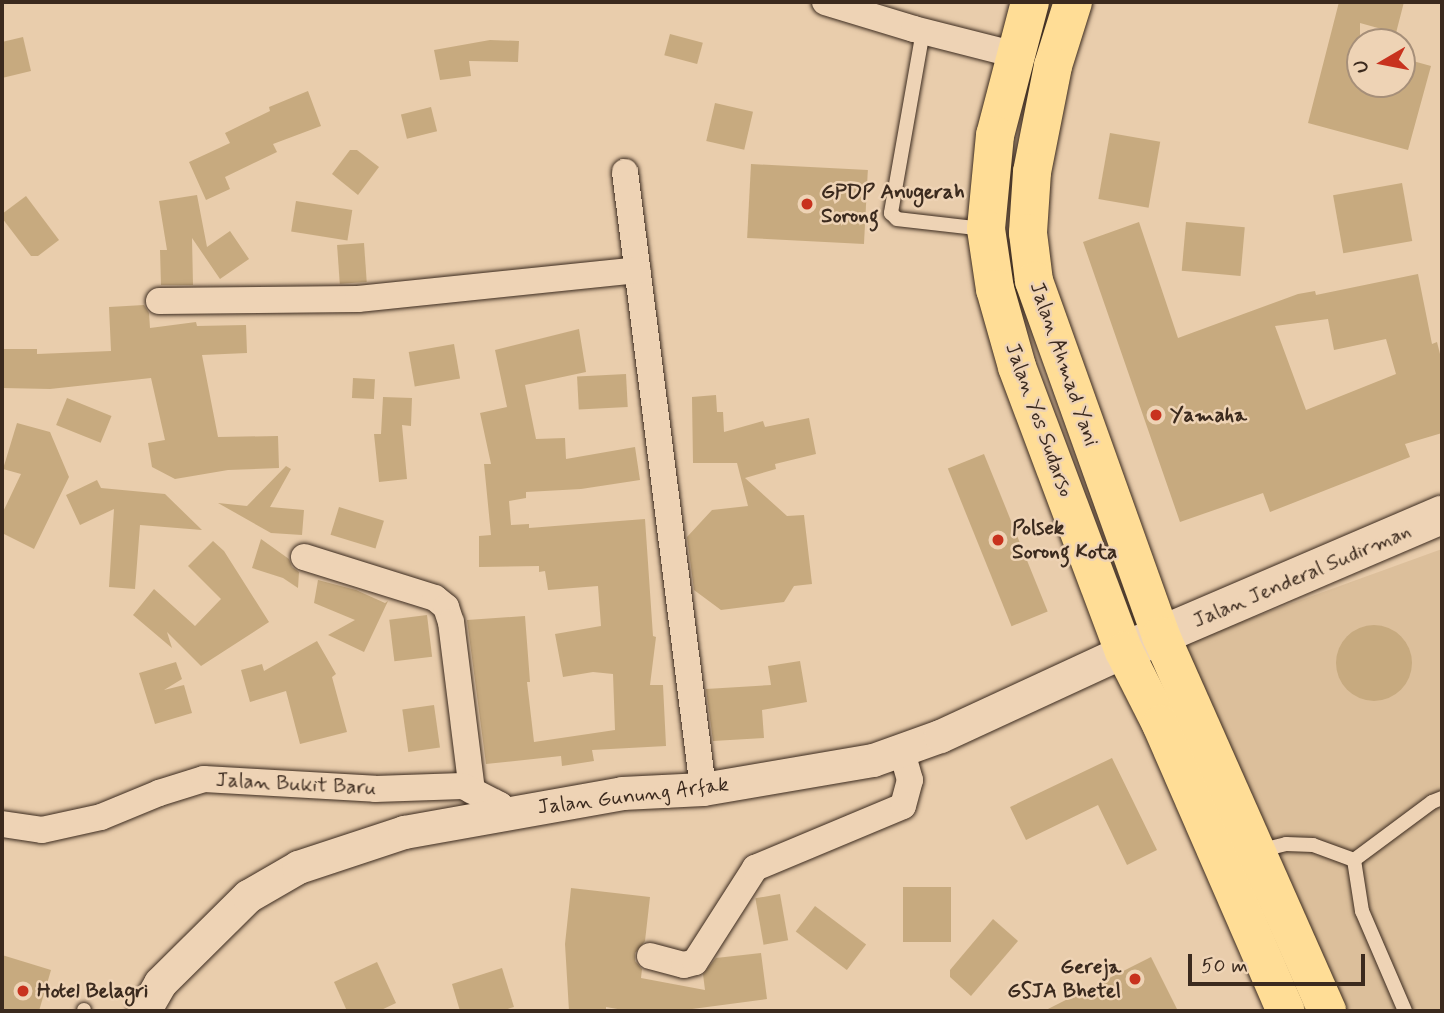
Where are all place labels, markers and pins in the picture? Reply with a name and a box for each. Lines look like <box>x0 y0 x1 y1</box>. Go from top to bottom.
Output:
place label: GPDP Anugerah Sorong <box>821 179 963 229</box>
marker: GPDP Anugerah Sorong <box>799 196 815 212</box>
place label: Yamaha <box>1170 402 1247 428</box>
marker: Yamaha <box>1148 407 1164 423</box>
place label: Polsek Sorong Kota <box>1012 515 1115 565</box>
marker: Polsek Sorong Kota <box>990 532 1006 548</box>
place label: Gereja GSJA Bhetel <box>1007 954 1121 1004</box>
marker: Gereja GSJA Bhetel <box>1127 971 1143 987</box>
place label: Hotel Belagri <box>37 978 148 1004</box>
marker: Hotel Belagri <box>15 983 31 999</box>

